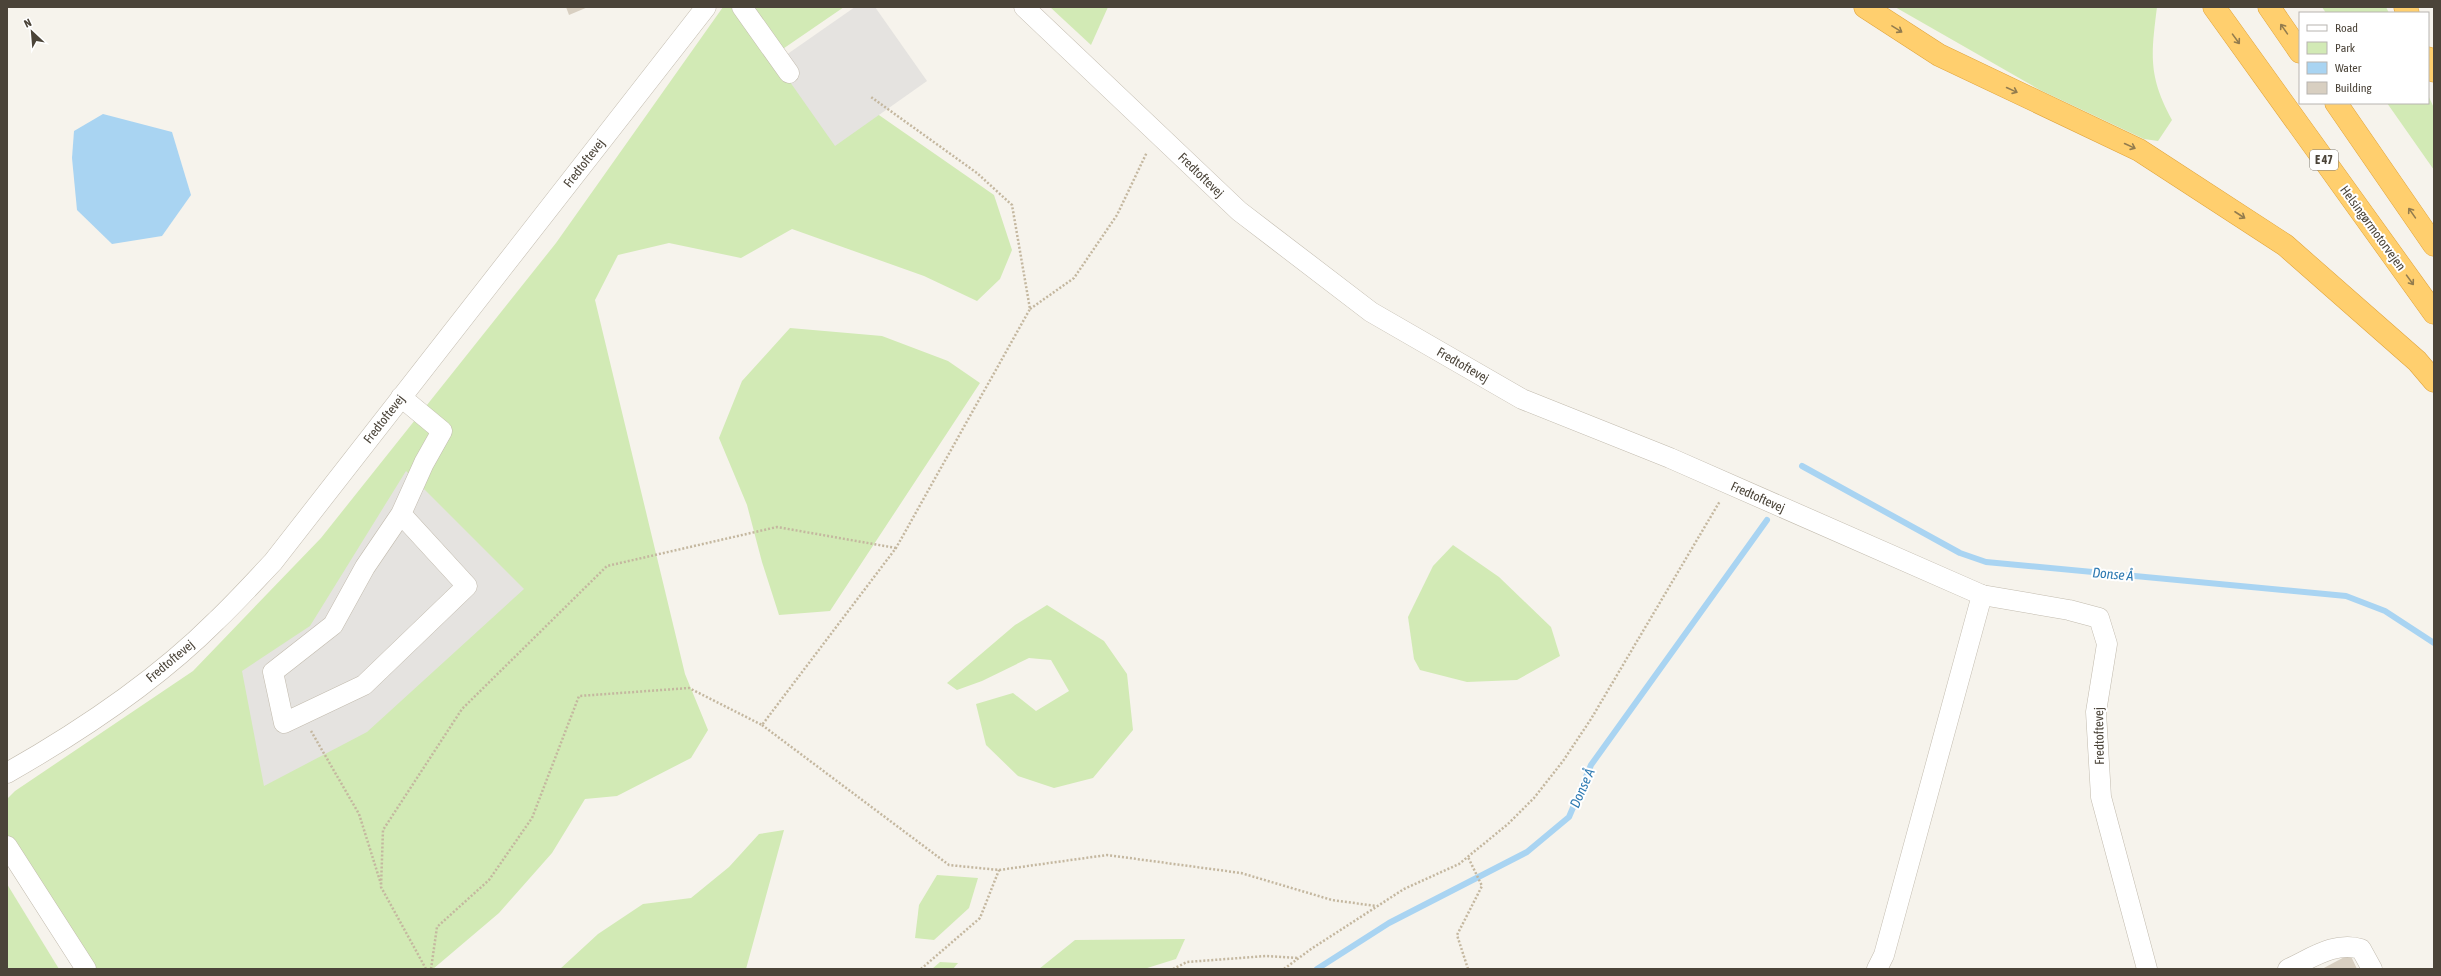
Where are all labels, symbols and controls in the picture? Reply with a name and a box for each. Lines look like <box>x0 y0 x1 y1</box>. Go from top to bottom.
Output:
north arrow <box>12 12 52 52</box>
legend <box>2299 12 2429 104</box>
text: N <box>22 16 33 30</box>
text: Road <box>2335 21 2358 35</box>
one-way arrow <box>2280 24 2289 35</box>
one-way arrow <box>1892 25 1903 33</box>
one-way arrow <box>2232 33 2240 44</box>
text: Park <box>2335 41 2356 55</box>
text: Water <box>2335 61 2362 75</box>
text: Building <box>2335 81 2373 95</box>
one-way arrow <box>2006 87 2018 94</box>
street label: Fredtoftevej <box>560 136 608 190</box>
one-way arrow <box>2123 143 2135 150</box>
street label: Fredtoftevej <box>1175 150 1227 200</box>
road number: E 47 <box>2310 150 2338 170</box>
street label: Helsingørmotorvejen <box>2337 183 2409 273</box>
one-way arrow <box>2408 207 2416 218</box>
one-way arrow <box>2234 211 2245 219</box>
one-way arrow <box>2406 275 2415 286</box>
street label: Fredtoftevej <box>1434 344 1492 386</box>
street label: Fredtoftevej <box>360 392 408 446</box>
street label: Fredtoftevej <box>1729 478 1787 516</box>
water label: Donse Å <box>2092 563 2134 584</box>
street label: Fredtoftevej <box>143 637 197 685</box>
street label: Fredtoftevej <box>2091 707 2107 765</box>
water label: Donse Å <box>1565 765 1598 810</box>

